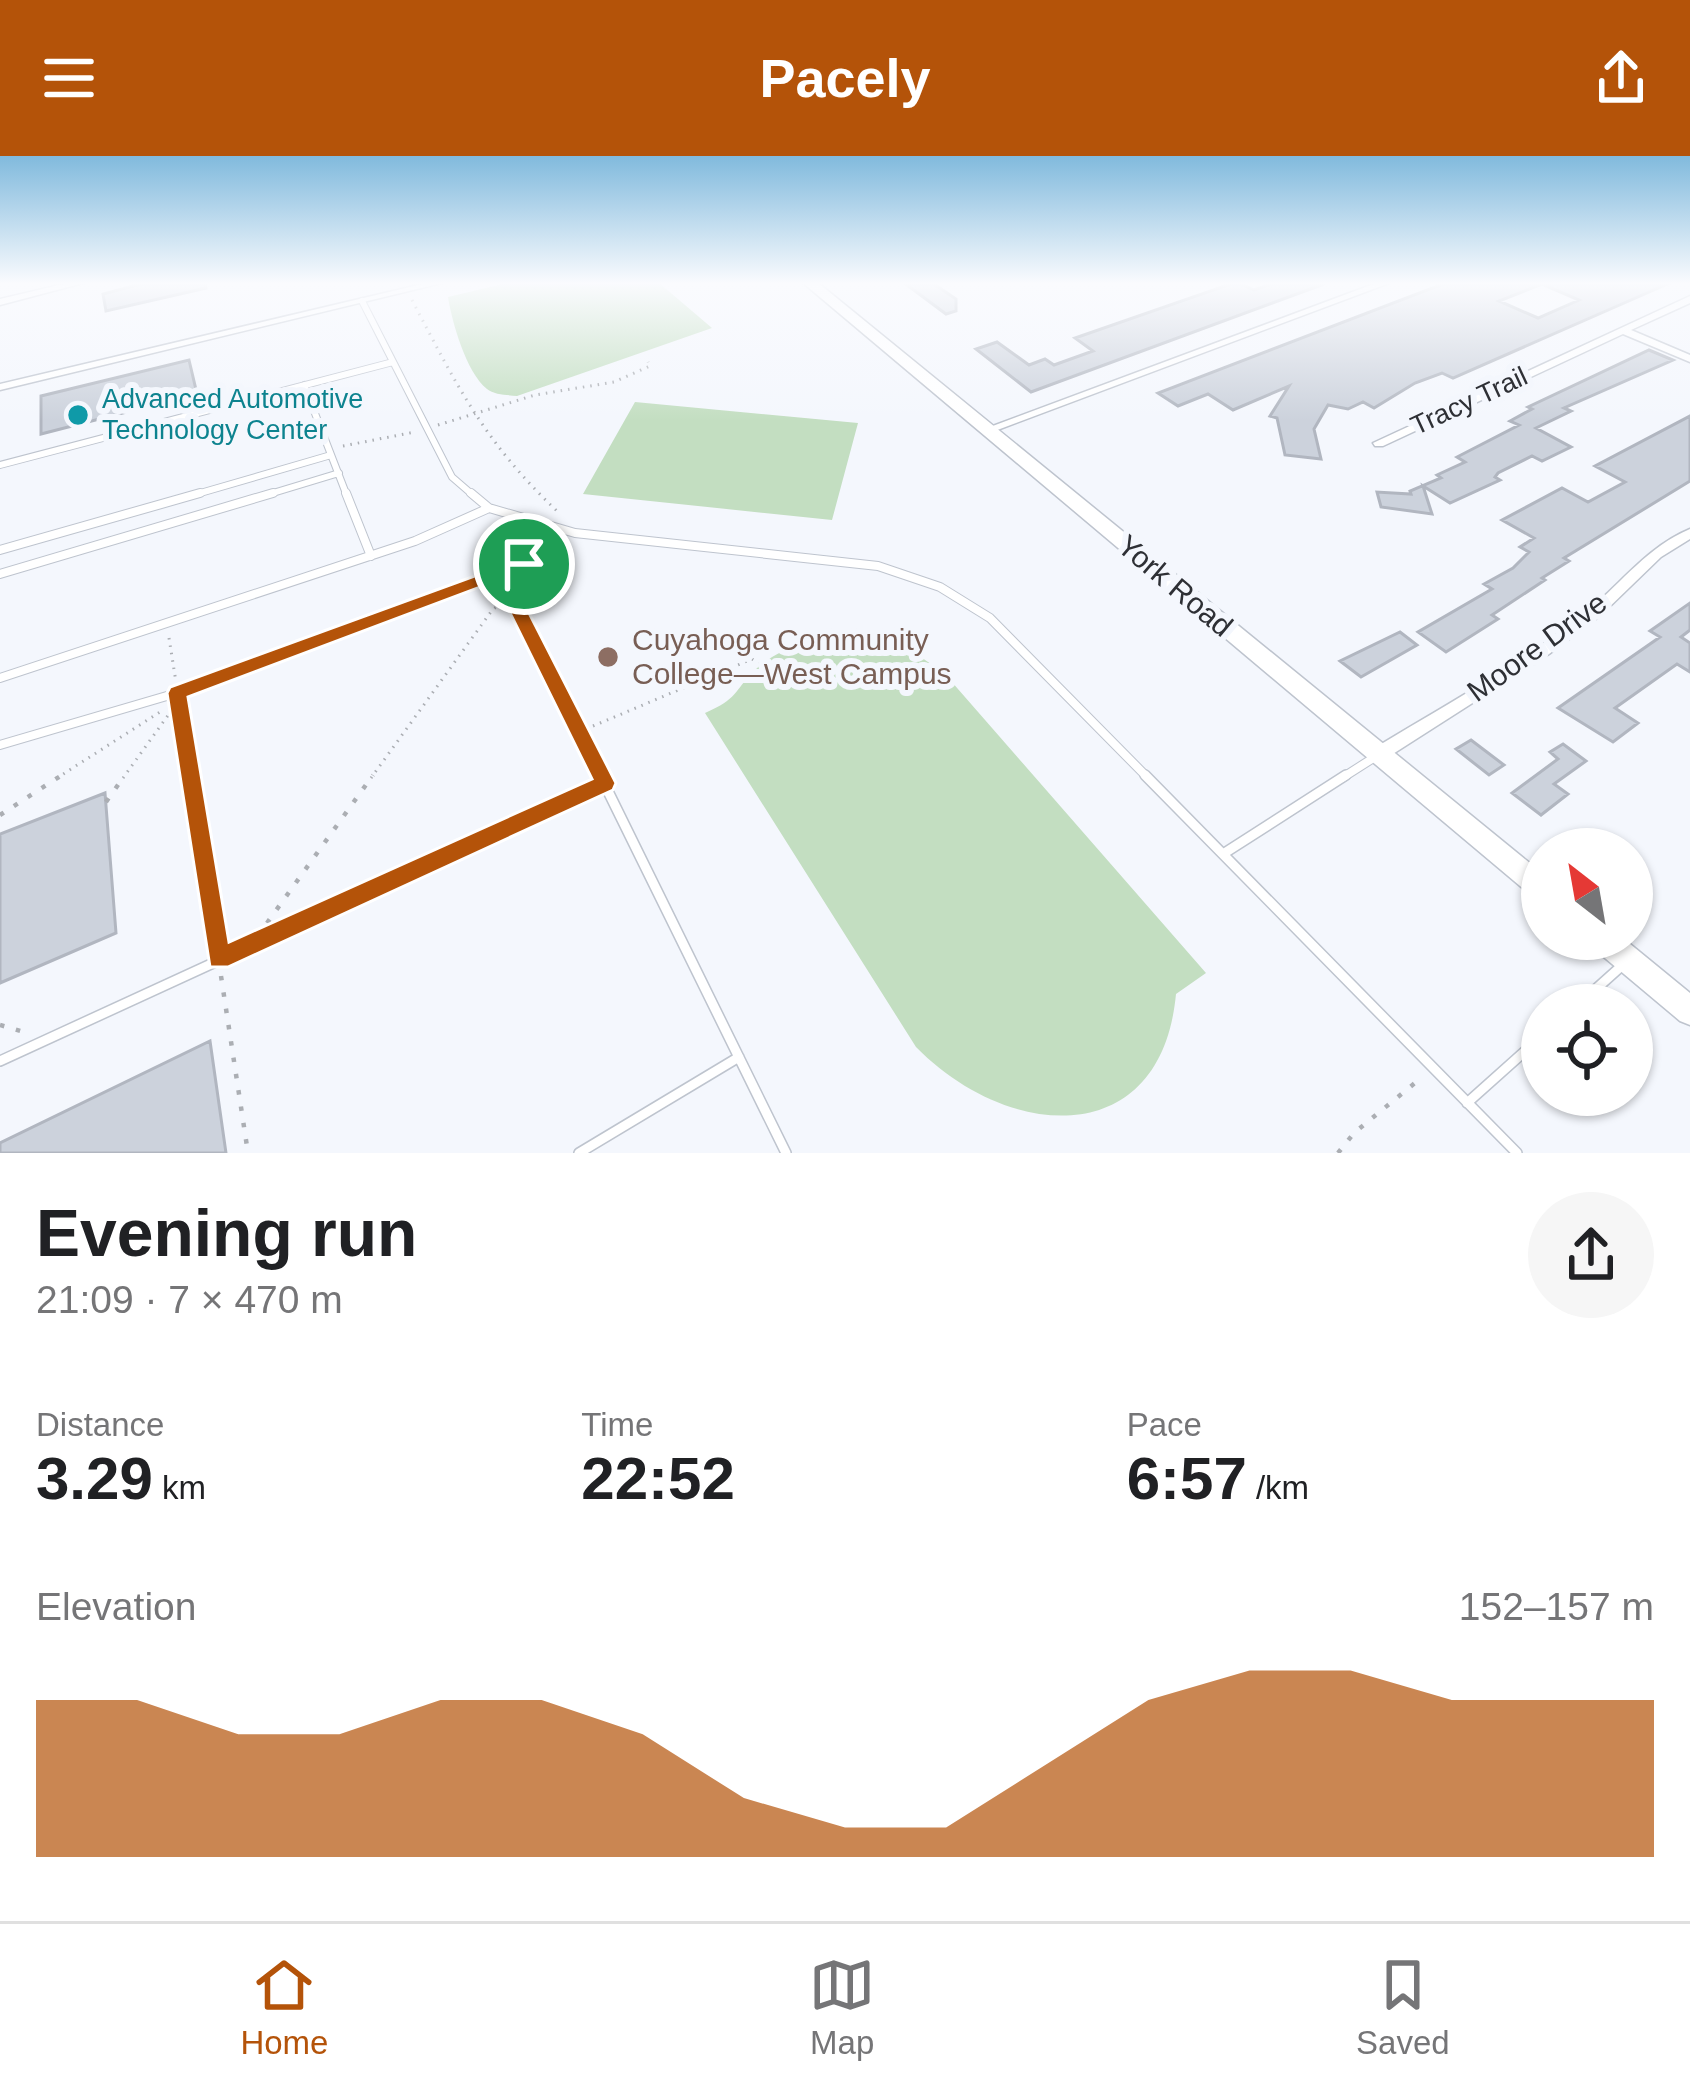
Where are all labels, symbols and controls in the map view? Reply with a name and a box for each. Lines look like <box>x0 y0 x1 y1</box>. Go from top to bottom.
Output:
icon: menu <box>36 45 102 111</box>
icon: share <box>1588 45 1654 111</box>
text: Pacely <box>759 48 931 108</box>
street label: Tracy Trail <box>1406 361 1532 441</box>
place label: Advanced Automotive Technology Center <box>102 384 363 445</box>
marker: Advanced Automotive Technology Center <box>65 402 91 428</box>
pin <box>473 513 575 615</box>
street label: York Road <box>1111 528 1239 643</box>
icon: arrive <box>491 531 557 597</box>
street label: Moore Drive <box>1461 585 1612 708</box>
place label: Cuyahoga Community College—West Campus <box>632 623 952 690</box>
marker: Cuyahoga Community College—West Campus <box>595 644 621 670</box>
north arrow <box>1521 828 1653 960</box>
map controls <box>1521 828 1653 1116</box>
button: locate <box>1521 984 1653 1116</box>
button: share <box>1528 1192 1654 1318</box>
text: Evening run <box>36 1196 417 1270</box>
text: 21:09 · 7 × 470 m <box>36 1278 343 1321</box>
text: Distance <box>36 1406 164 1443</box>
text: Time <box>581 1406 653 1443</box>
text: Pace <box>1127 1406 1202 1443</box>
text: 3.29 <box>36 1445 153 1512</box>
text: 22:52 <box>581 1445 735 1512</box>
text: 6:57 <box>1127 1445 1247 1512</box>
text: km <box>153 1469 206 1506</box>
text: /km <box>1247 1469 1309 1506</box>
text: Elevation <box>36 1585 196 1628</box>
text: 152–157 m <box>1459 1585 1654 1628</box>
tab: Home <box>240 1952 328 2062</box>
tab: Map <box>809 1952 875 2062</box>
tab: Saved <box>1356 1952 1450 2062</box>

